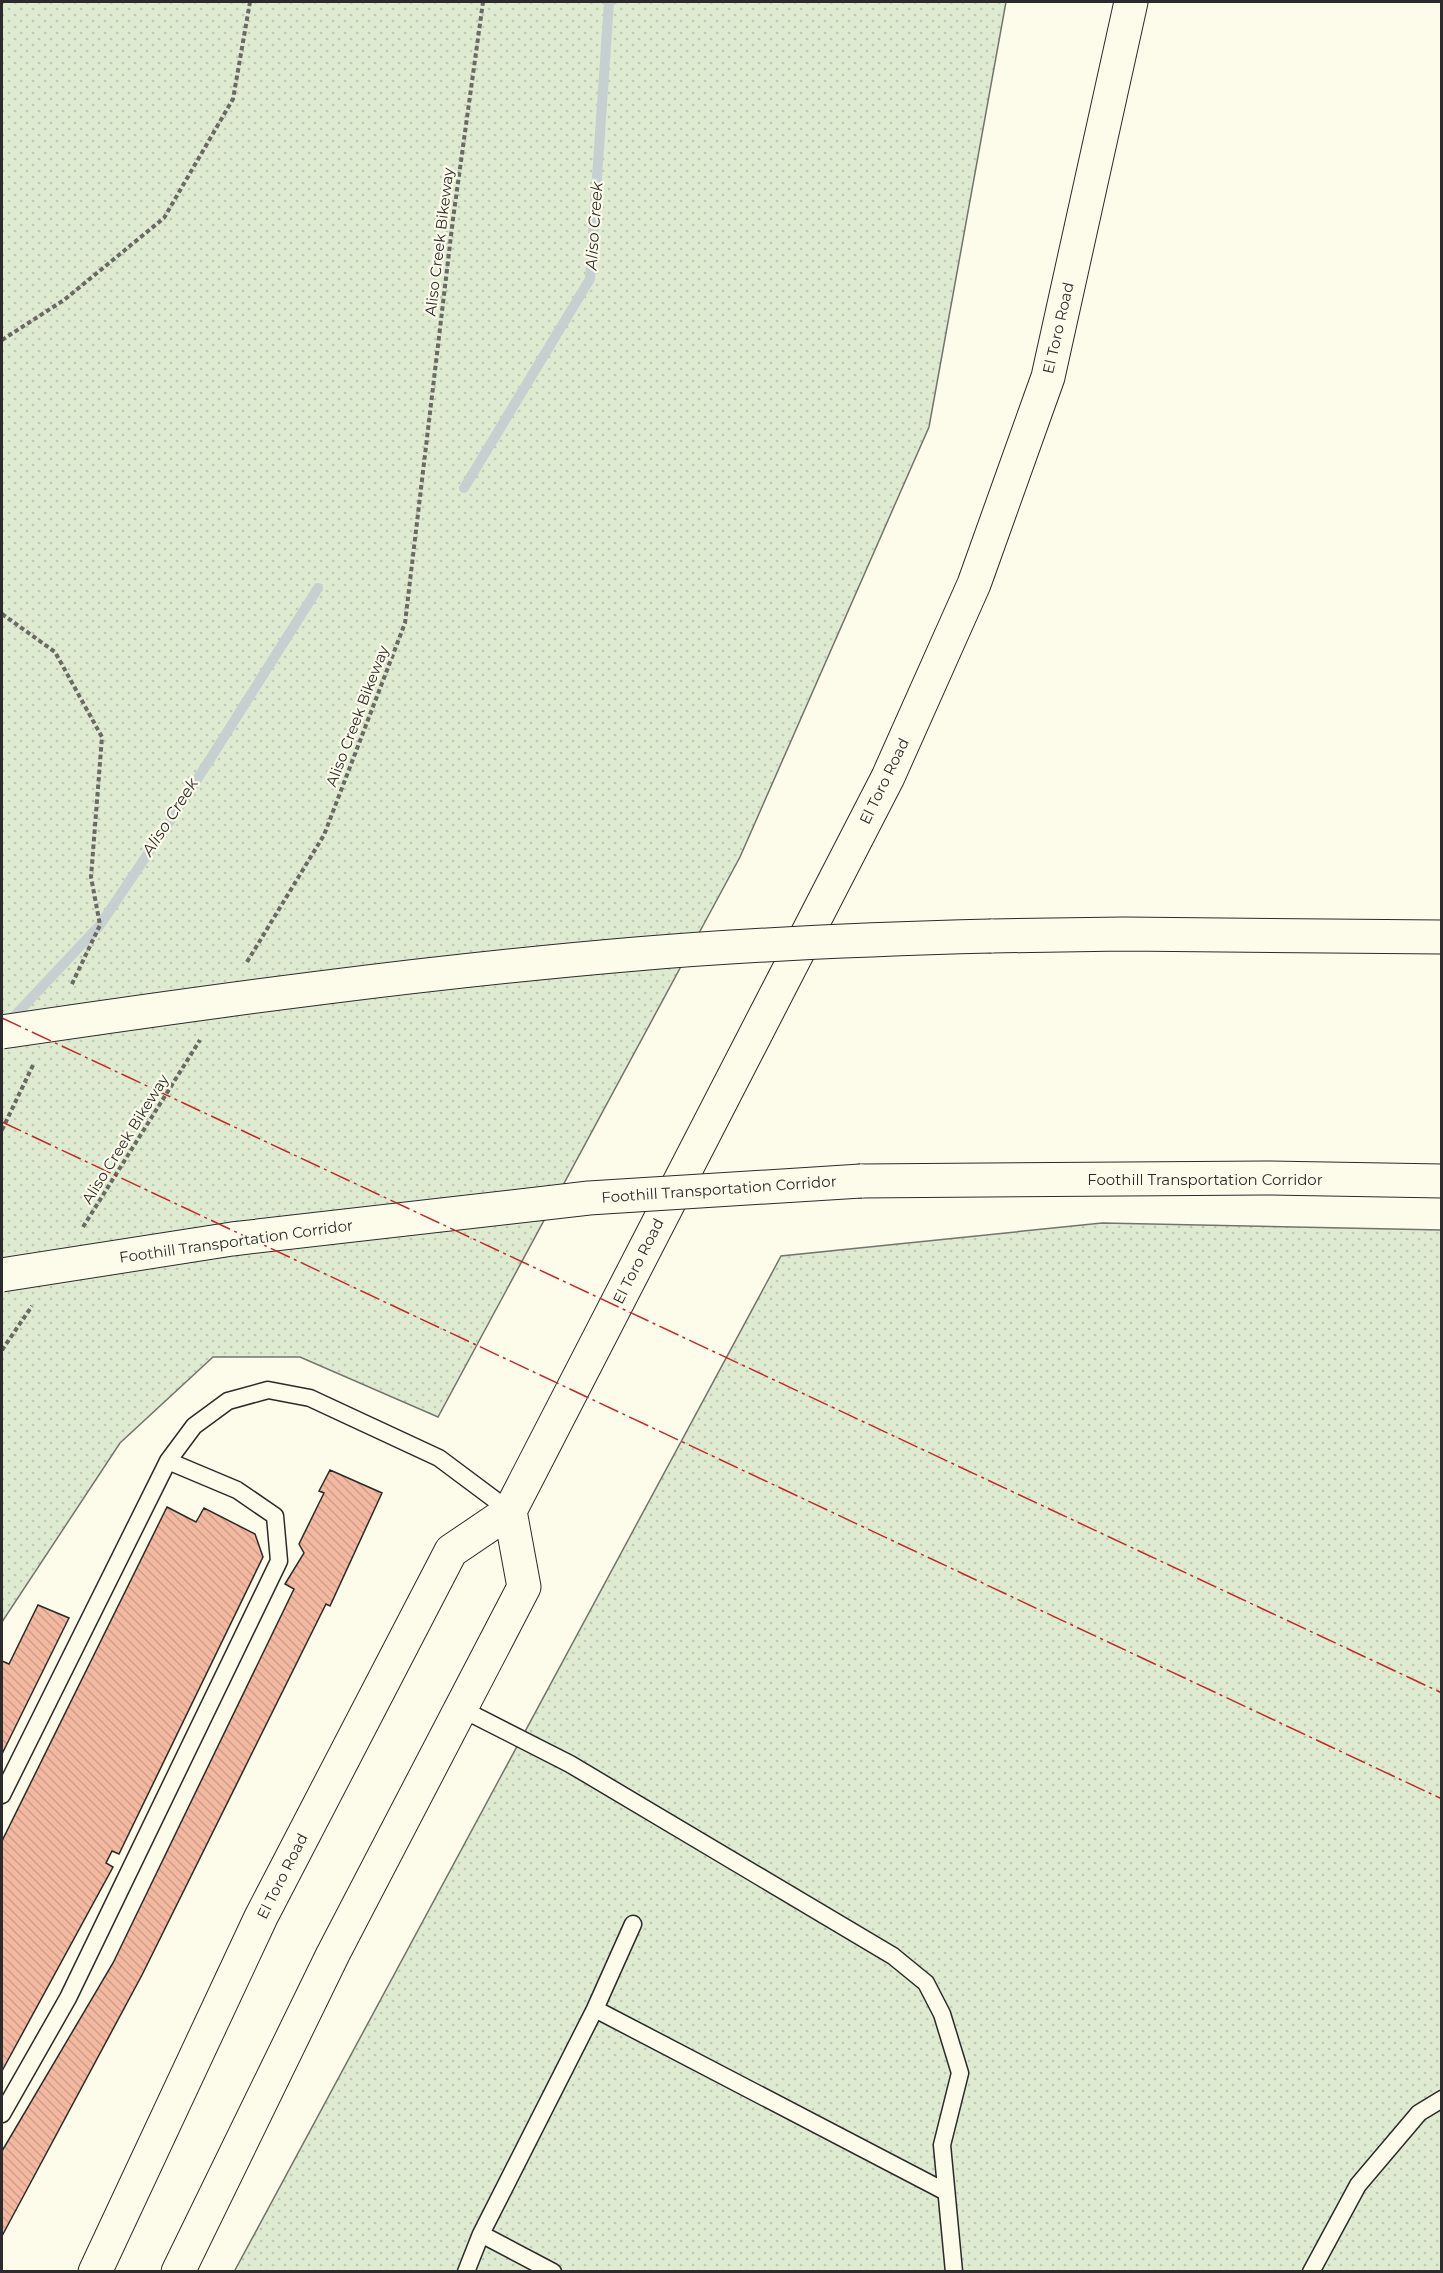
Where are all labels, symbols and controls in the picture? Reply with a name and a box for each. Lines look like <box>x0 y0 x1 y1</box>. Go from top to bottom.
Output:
street label: Aliso Creek Bikeway <box>420 166 458 317</box>
water label: Aliso Creek <box>581 180 607 272</box>
street label: El Toro Road <box>1038 280 1078 376</box>
street label: Aliso Creek Bikeway <box>321 642 393 789</box>
street label: El Toro Road <box>855 735 913 827</box>
water label: Aliso Creek <box>137 773 203 860</box>
street label: Aliso Creek Bikeway <box>77 1070 173 1207</box>
street label: Foothill Transportation Corridor <box>1087 1170 1323 1189</box>
street label: Foothill Transportation Corridor <box>601 1171 837 1207</box>
street label: Foothill Transportation Corridor <box>118 1215 354 1267</box>
street label: El Toro Road <box>608 1215 668 1307</box>
street label: El Toro Road <box>252 1830 312 1922</box>

